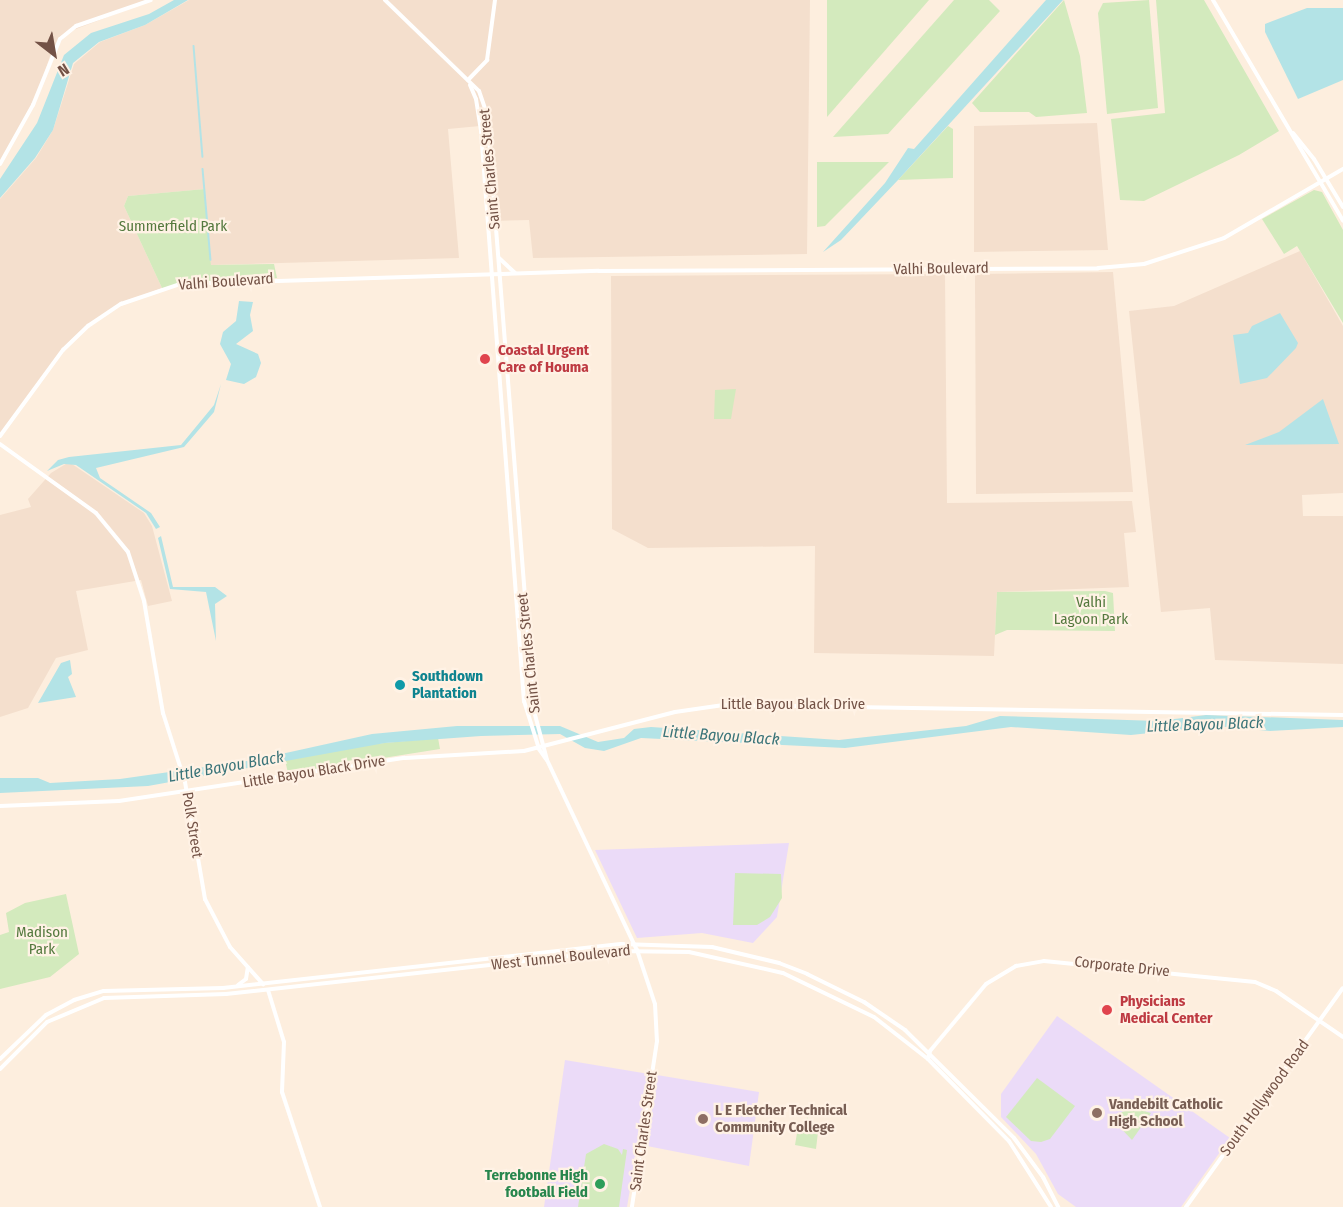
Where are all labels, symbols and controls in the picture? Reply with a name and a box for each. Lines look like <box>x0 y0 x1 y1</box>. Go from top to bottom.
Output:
north arrow <box>24 24 84 84</box>
text: N <box>55 59 73 80</box>
street label: Saint Charles Street <box>476 108 504 230</box>
park label: Summerfield Park <box>119 218 227 236</box>
street label: Valhi Boulevard <box>893 259 989 279</box>
street label: Valhi Boulevard <box>178 270 274 294</box>
place label: Coastal Urgent Care of Houma <box>498 341 589 376</box>
marker: Coastal Urgent Care of Houma <box>476 350 494 368</box>
street label: Saint Charles Street <box>514 592 544 714</box>
park label: Valhi Lagoon Park <box>1054 593 1128 628</box>
place label: Southdown Plantation <box>412 667 483 702</box>
marker: Southdown Plantation <box>393 678 407 692</box>
street label: Little Bayou Black Drive <box>721 696 865 714</box>
water label: Little Bayou Black <box>1146 713 1264 737</box>
water label: Little Bayou Black <box>662 722 780 750</box>
water label: Little Bayou Black <box>167 747 285 787</box>
street label: Little Bayou Black Drive <box>241 752 387 792</box>
street label: Polk Street <box>178 791 206 859</box>
park label: Madison Park <box>16 923 68 958</box>
street label: West Tunnel Boulevard <box>490 942 632 974</box>
street label: Corporate Drive <box>1073 953 1171 981</box>
place label: Physicians Medical Center <box>1120 992 1213 1027</box>
marker: Physicians Medical Center <box>1098 1001 1116 1019</box>
street label: South Hollywood Road <box>1217 1036 1313 1160</box>
street label: Saint Charles Street <box>627 1070 661 1192</box>
place label: Vandebilt Catholic High School <box>1109 1095 1223 1130</box>
place label: L E Fletcher Technical Community College <box>715 1101 847 1136</box>
marker: Vandebilt Catholic High School <box>1090 1106 1104 1120</box>
marker: L E Fletcher Technical Community College <box>696 1112 710 1126</box>
place label: Terrebonne High football Field <box>485 1166 588 1201</box>
marker: Terrebonne High football Field <box>593 1177 607 1191</box>

